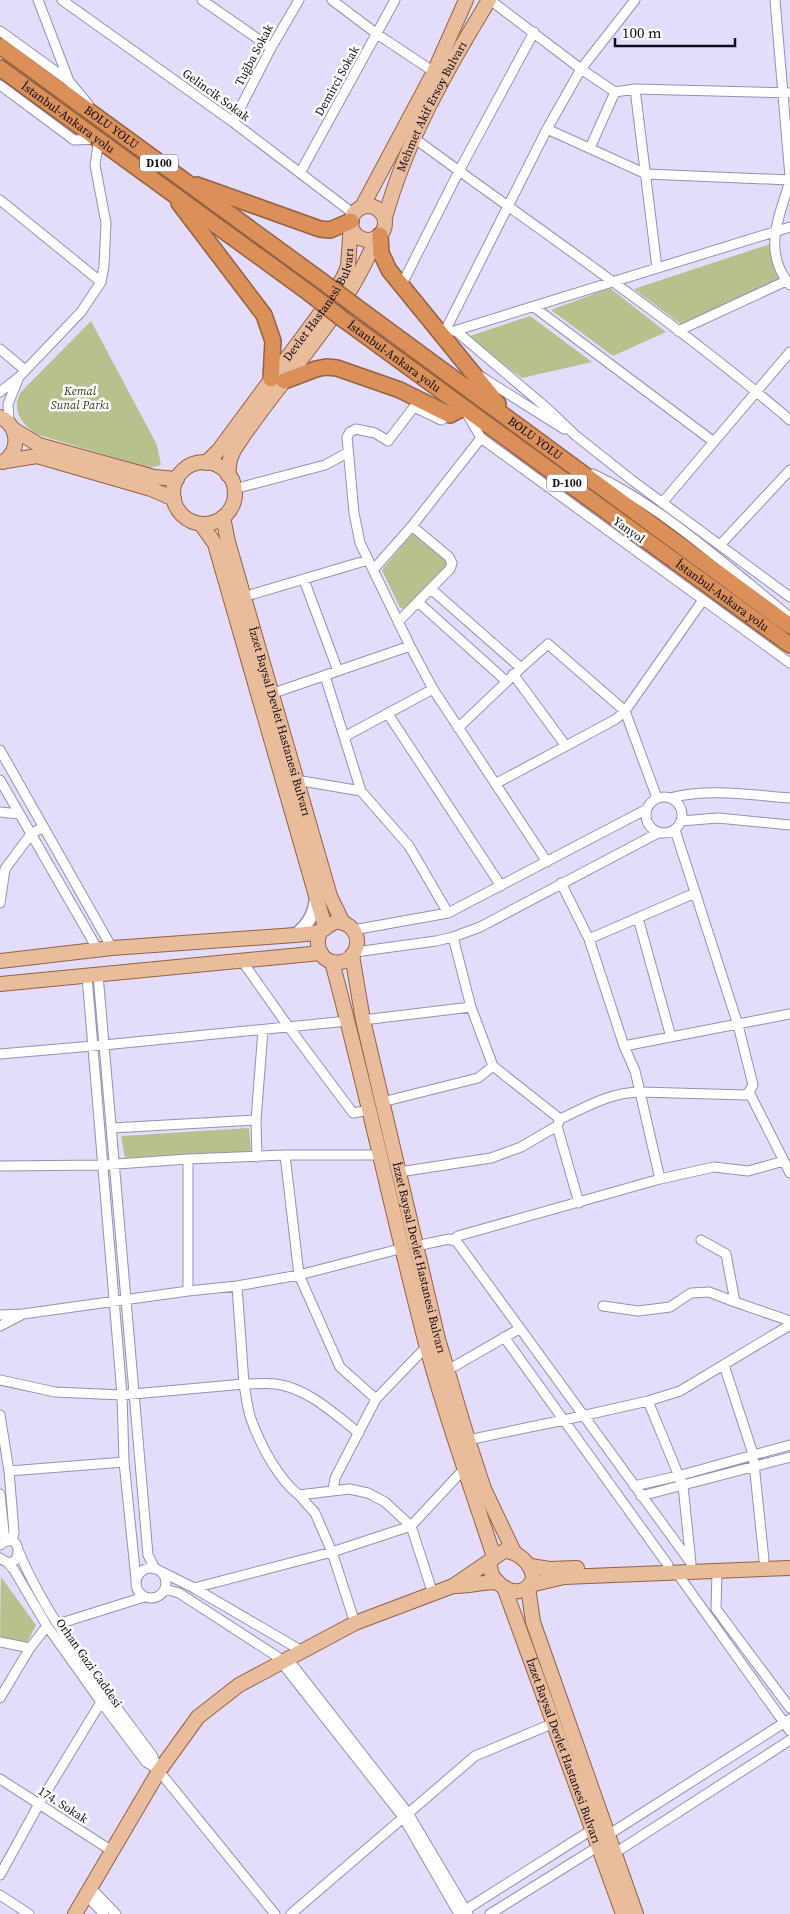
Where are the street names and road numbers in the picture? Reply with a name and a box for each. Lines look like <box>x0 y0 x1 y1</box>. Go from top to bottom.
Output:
street label: Tuğba Sokak <box>231 21 277 89</box>
street label: Mehmet Akif Ersoy Bulvarı <box>393 38 471 174</box>
street label: Demirci Sokak <box>311 43 363 119</box>
street label: Gelincik Sokak <box>179 65 253 125</box>
street label: İstanbul-Ankara yolu <box>18 78 118 157</box>
street label: BOLU YOLU <box>81 102 142 153</box>
road number: D100 <box>140 154 178 172</box>
street label: Devlet Hastanesi Bulvarı <box>279 247 357 365</box>
street label: İstanbul-Ankara yolu <box>344 317 444 396</box>
street label: BOLU YOLU <box>505 413 566 464</box>
road number: D-100 <box>547 474 587 492</box>
street label: Yanyol <box>610 513 648 547</box>
street label: İstanbul-Ankara yolu <box>672 556 772 635</box>
street label: İzzet Baysal Devlet Hastanesi Bulvarı <box>245 625 315 818</box>
street label: İzzet Baysal Devlet Hastanesi Bulvarı <box>389 1160 450 1356</box>
street label: Orhan Gazi Caddesi <box>52 1615 126 1711</box>
street label: İzzet Baysal Devlet Hastanesi Bulvarı <box>522 1656 605 1846</box>
street label: 174. Sokak <box>35 1783 91 1827</box>

